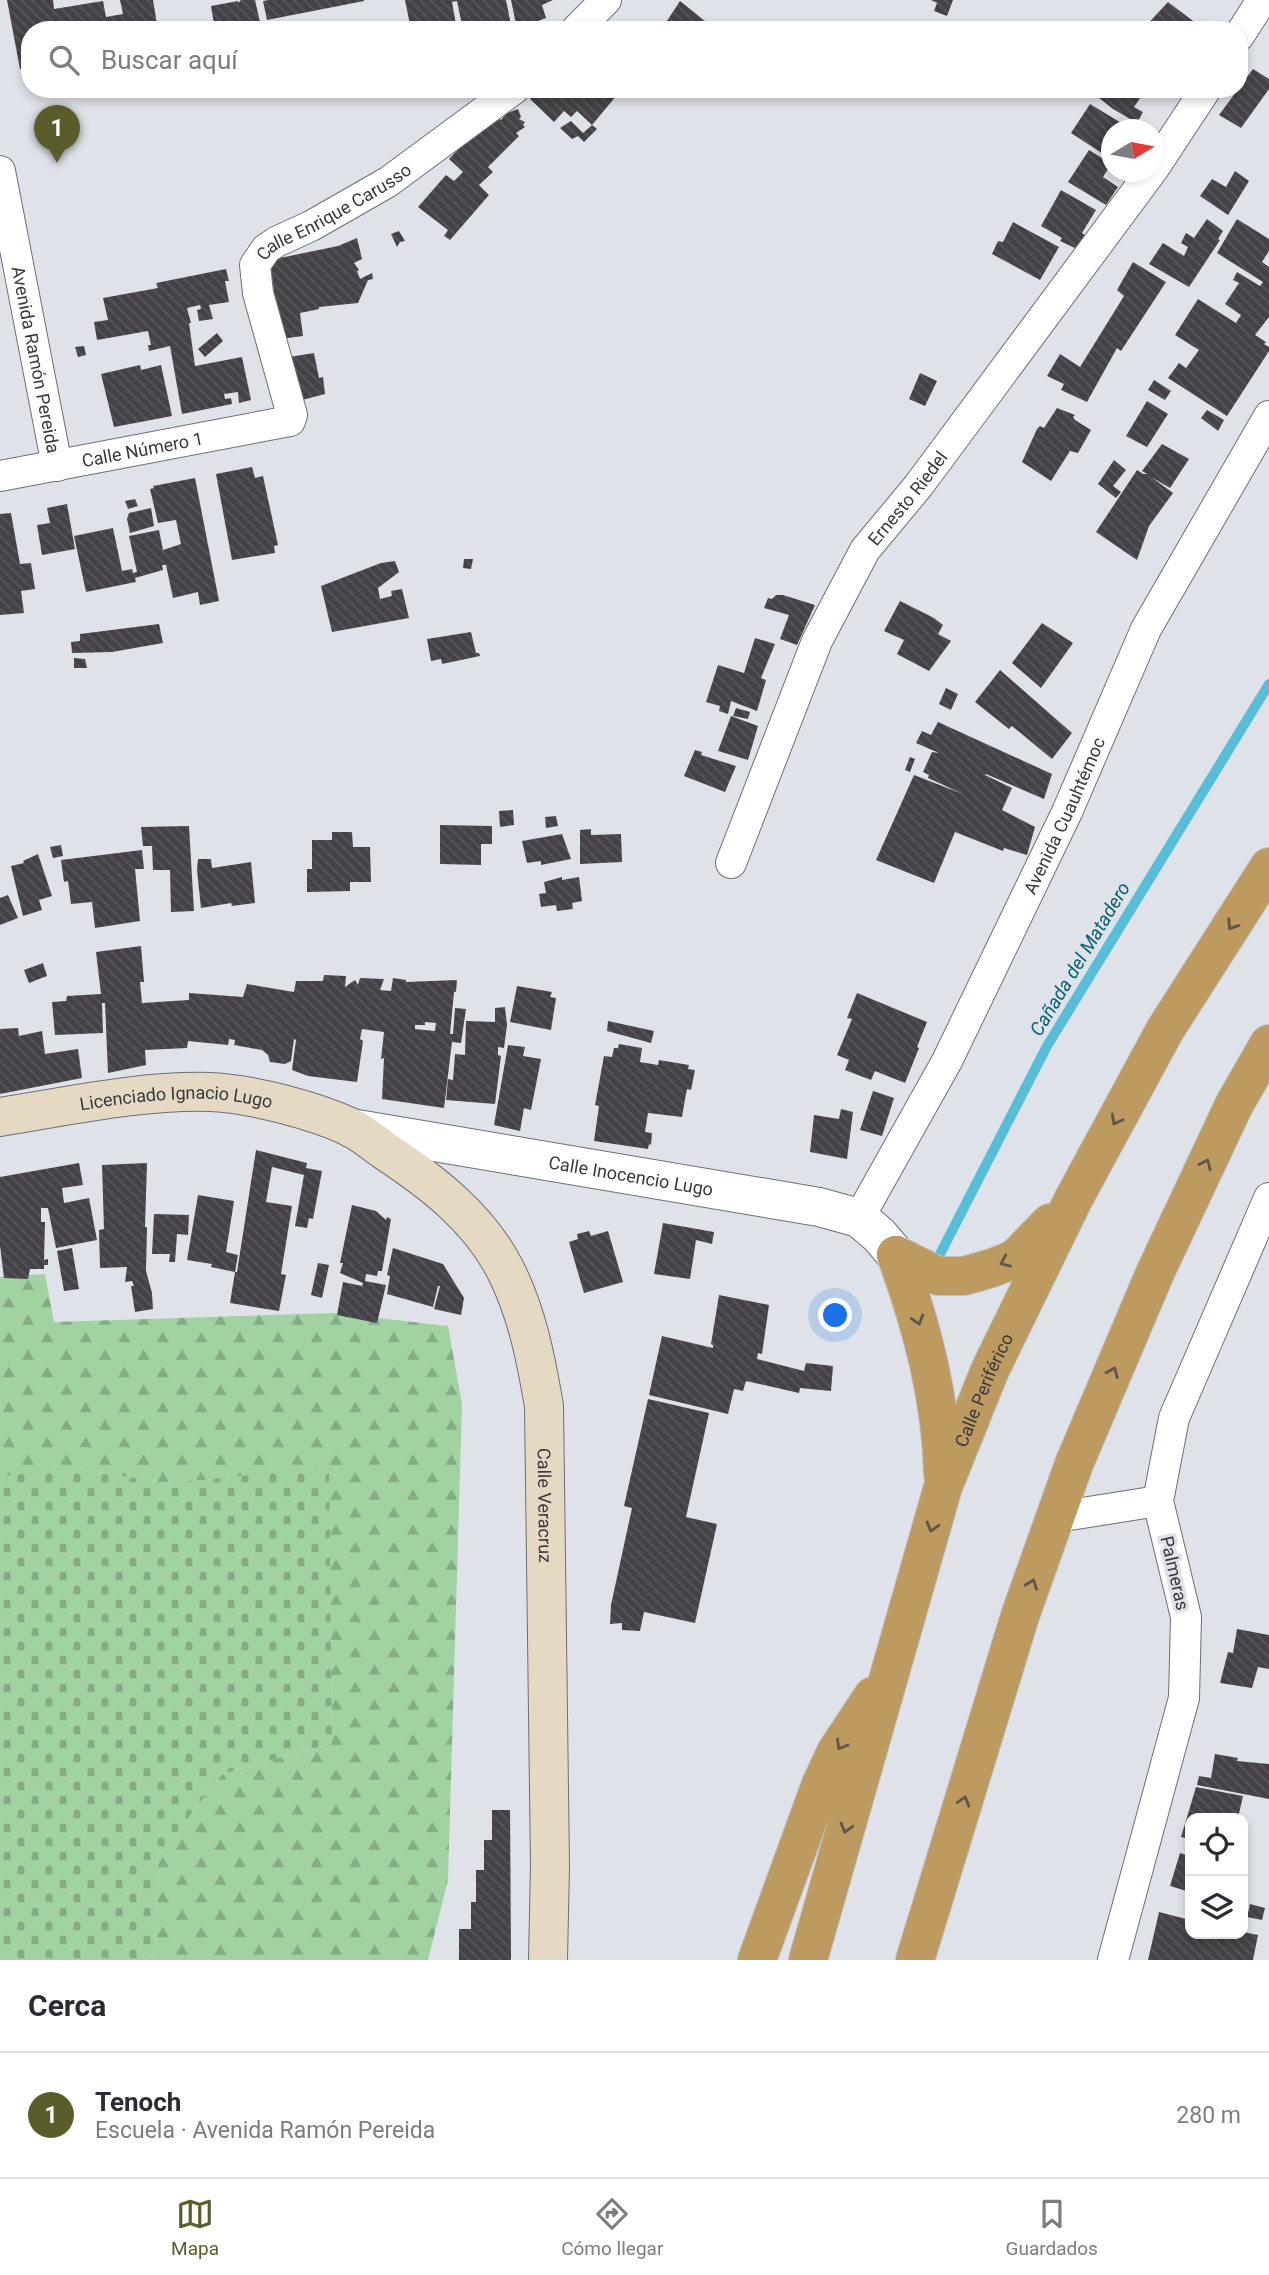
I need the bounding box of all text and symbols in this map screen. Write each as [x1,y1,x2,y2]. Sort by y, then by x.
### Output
search box [21,21,1248,98]
icon: search [45,41,83,79]
text: Buscar aquí [101,45,238,75]
pin: 1 [34,105,80,163]
north arrow [1101,119,1164,182]
street label: Calle Enrique Carusso [251,158,415,264]
street label: Avenida Ramón Pereida [8,264,65,455]
street label: Calle Número 1 [80,427,205,471]
street label: Ernesto Riedel [863,447,951,549]
street label: Avenida Cuauhtémoc [1019,734,1109,897]
water label: Cañada del Matadero [1025,878,1135,1040]
one-way arrow [1228,917,1241,930]
street label: Licenciado Ignacio Lugo [78,1081,275,1114]
one-way arrow [1111,1113,1124,1125]
street label: Calle Inocencio Lugo [547,1151,715,1199]
one-way arrow [1198,1159,1212,1171]
one-way arrow [1000,1254,1012,1268]
your location [818,1298,852,1332]
one-way arrow [909,1313,924,1325]
street label: Calle Periférico [950,1330,1017,1450]
one-way arrow [1105,1366,1119,1379]
street label: Calle Veracruz [534,1448,557,1563]
one-way arrow [925,1521,940,1533]
street label: Palmeras [1156,1534,1194,1612]
one-way arrow [1024,1579,1038,1591]
one-way arrow [836,1737,849,1750]
one-way arrow [956,1796,971,1808]
map controls [1185,1813,1248,1939]
button: locate [1185,1813,1248,1876]
one-way arrow [840,1822,855,1834]
button: layers [1185,1876,1248,1939]
text: Cerca [28,1988,106,2023]
text: Tenoch [95,2087,181,2117]
text: 1 [44,2102,58,2129]
text: 280 m [1176,2102,1241,2129]
text: Escuela · Avenida Ramón Pereida [95,2117,435,2144]
tab: Mapa [171,2195,219,2260]
tab: Cómo llegar [561,2195,663,2260]
tab: Guardados [1006,2195,1098,2260]

